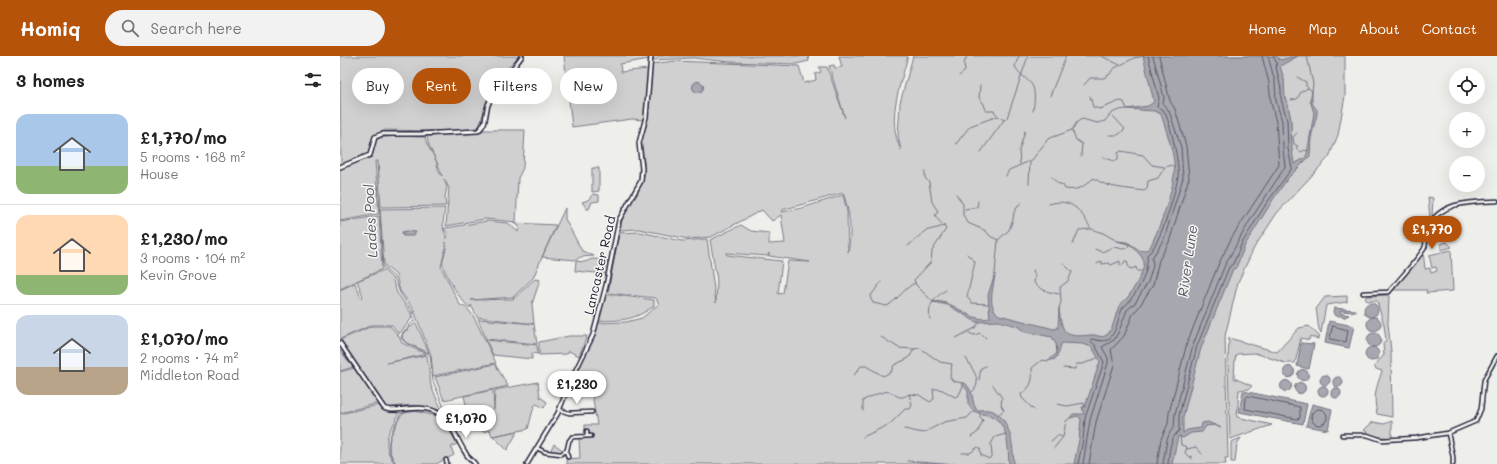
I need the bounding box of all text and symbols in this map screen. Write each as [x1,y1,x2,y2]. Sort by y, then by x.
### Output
search box [105,10,385,46]
text: Homiq [20,16,81,41]
icon: search [119,17,141,39]
text: Search here [151,18,242,38]
text: Home [1248,19,1286,38]
text: Map [1308,19,1337,38]
text: About [1359,19,1400,38]
text: Contact [1422,19,1477,38]
chip: Buy [352,68,404,104]
chip: Rent [412,68,471,104]
chip: Filters [479,68,552,104]
chip: New [560,68,617,104]
map controls [1449,68,1485,192]
button: locate [1449,68,1485,104]
text: 3 homes [16,69,85,91]
icon: filters [302,69,324,91]
button: + [1449,112,1485,148]
text: £1,770/mo [140,126,227,148]
icon: home [48,130,96,178]
text: 5 rooms · 168 m² [140,148,245,165]
button: − [1449,156,1485,192]
text: House [140,165,178,182]
water label: Lades Pool [359,183,381,258]
street label: Lancaster Road [579,214,619,316]
pin: £1,770 [1399,216,1465,250]
text: £1,770 [1412,220,1452,237]
water label: River Lune [1173,224,1201,298]
text: £1,230/mo [140,227,228,249]
icon: home [48,231,96,279]
text: 3 rooms · 104 m² [140,249,245,266]
text: Kevin Grove [140,266,217,283]
text: £1,070/mo [140,327,228,349]
icon: home [48,331,96,379]
text: 2 rooms · 74 m² [140,349,238,366]
text: Middleton Road [140,366,239,383]
pin: £1,230 [544,371,610,405]
text: £1,230 [556,375,598,392]
pin: £1,070 [433,405,499,439]
text: £1,070 [445,409,487,426]

